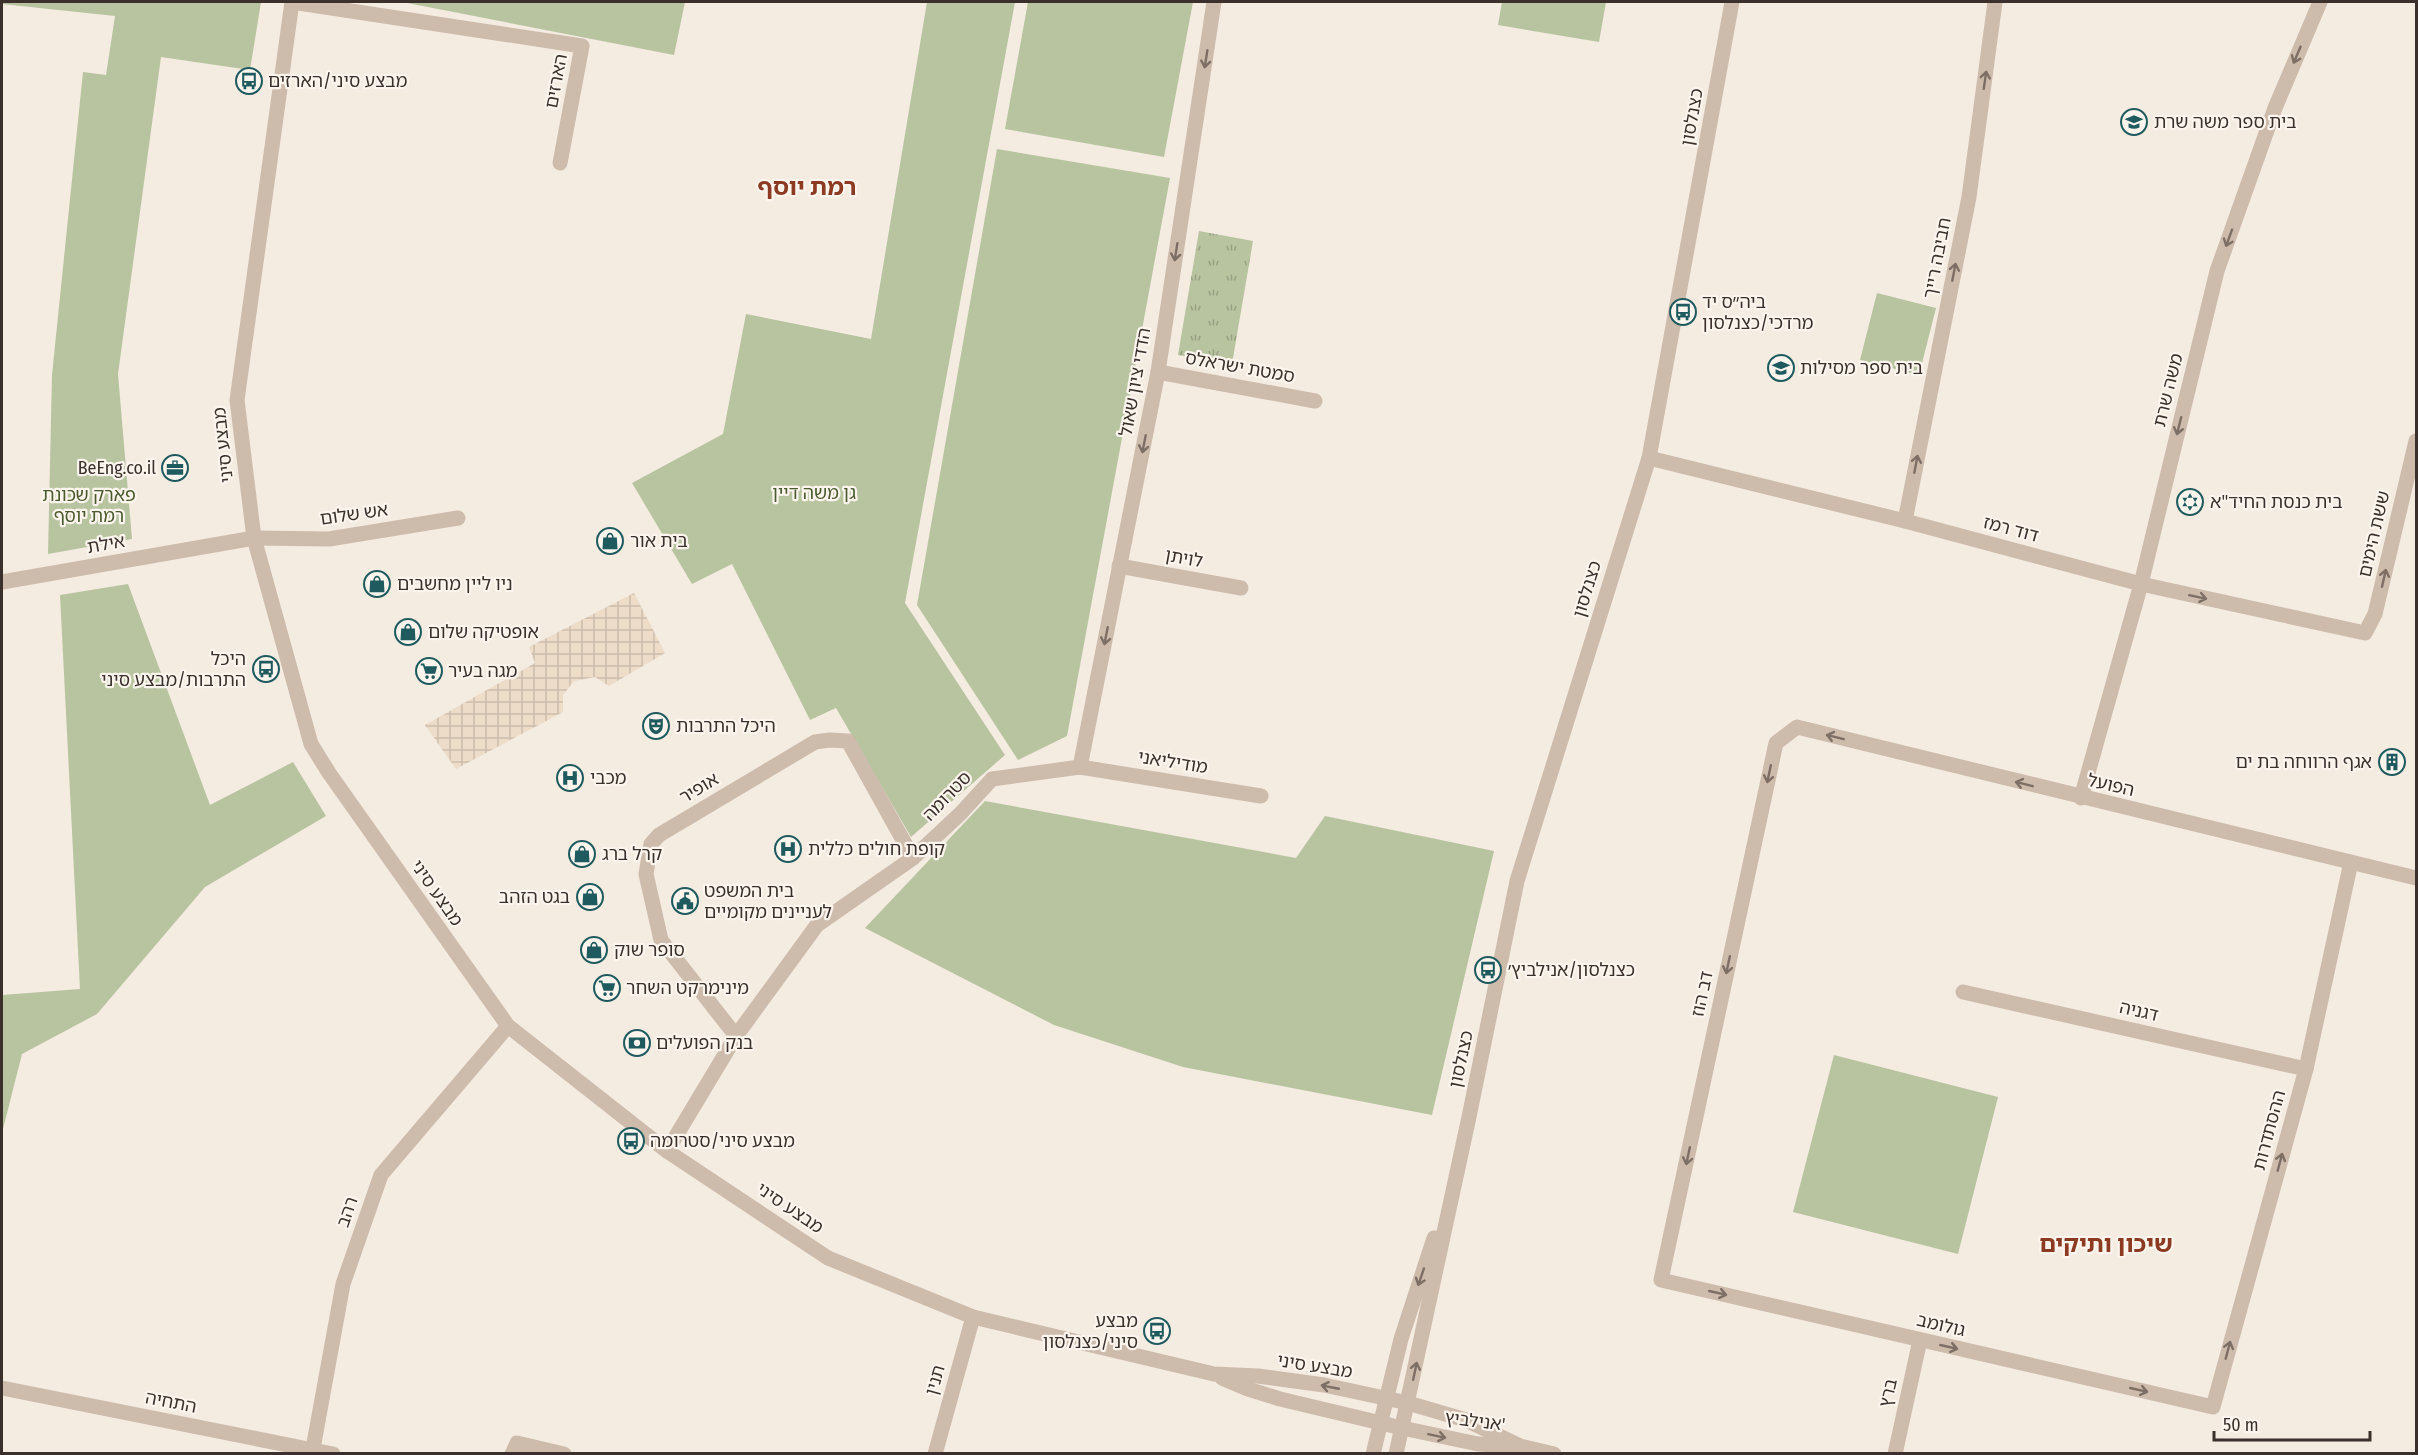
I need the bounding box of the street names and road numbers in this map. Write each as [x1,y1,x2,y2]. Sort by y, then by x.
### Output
street label: הארזים [540,52,572,110]
street label: כצנלסון [1676,86,1708,148]
street label: חביבה רייך [1918,216,1956,300]
street label: הדדי ציון שאול [1115,326,1155,438]
street label: סמטת ישראלס [1183,347,1297,387]
street label: משה שרת [2148,351,2188,429]
street label: מבצע סיני [208,406,238,484]
street label: ששת הימים [2353,489,2395,579]
street label: אש שלום [319,498,389,530]
street label: דוד רמז [1981,511,2041,547]
street label: אילת [85,530,127,558]
street label: לויתן [1163,544,1205,572]
street label: כצנלסון [1568,558,1606,620]
street label: מודיליאני [1137,746,1210,778]
street label: סטרומה [918,767,976,825]
street label: אופיר [675,768,723,808]
street label: הפועל [2085,769,2137,801]
street label: מבצע סיני [406,856,468,930]
street label: דב הוז [1686,969,1718,1019]
street label: דגניה [2117,996,2161,1026]
street label: כצנלסון [1444,1028,1478,1090]
street label: ההסתדרות [2248,1088,2290,1172]
street label: מבצע סיני [752,1178,828,1238]
street label: רהב [332,1194,362,1230]
street label: גולומב [1915,1309,1968,1341]
street label: מבצע סיני [1276,1349,1354,1383]
street label: תנין [920,1362,950,1398]
street label: ברץ [1874,1376,1902,1410]
street label: התחיה [143,1386,199,1418]
street label: אנילביץ' [1444,1406,1506,1436]

